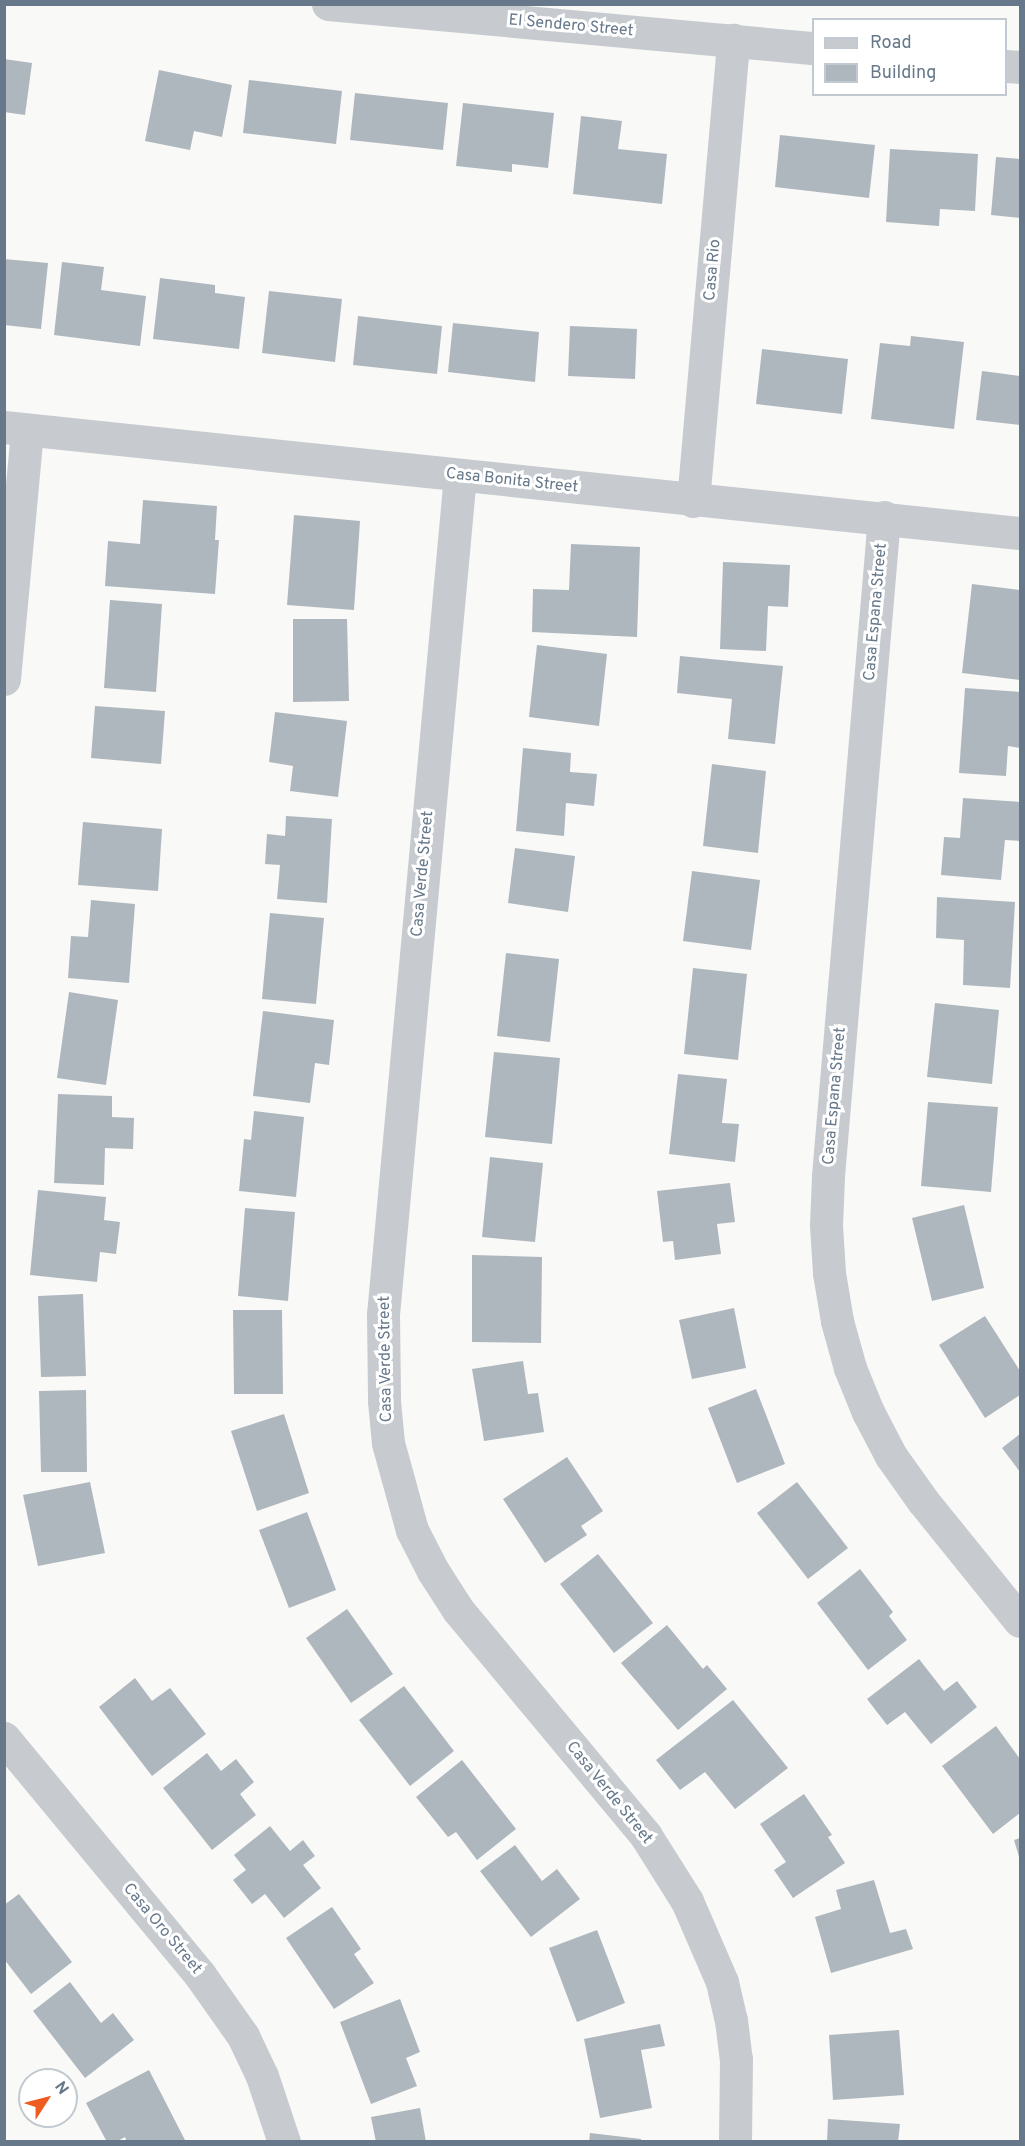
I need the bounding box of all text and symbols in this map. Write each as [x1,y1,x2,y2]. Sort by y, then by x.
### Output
street label: El Sendero Street [508,11,634,41]
legend [812,18,1007,96]
text: Road [870,32,912,55]
text: Building [870,62,936,85]
street label: Casa Rio [701,238,725,302]
street label: Casa Bonita Street [445,465,579,497]
street label: Casa Espana Street [860,542,892,682]
street label: Casa Verde Street [408,810,438,938]
street label: Casa Espana Street [819,1026,851,1166]
street label: Casa Verde Street [375,1295,397,1423]
street label: Casa Verde Street [562,1738,656,1848]
street label: Casa Oro Street [118,1880,206,1978]
north arrow [18,2068,78,2128]
text: N [49,2078,72,2099]

